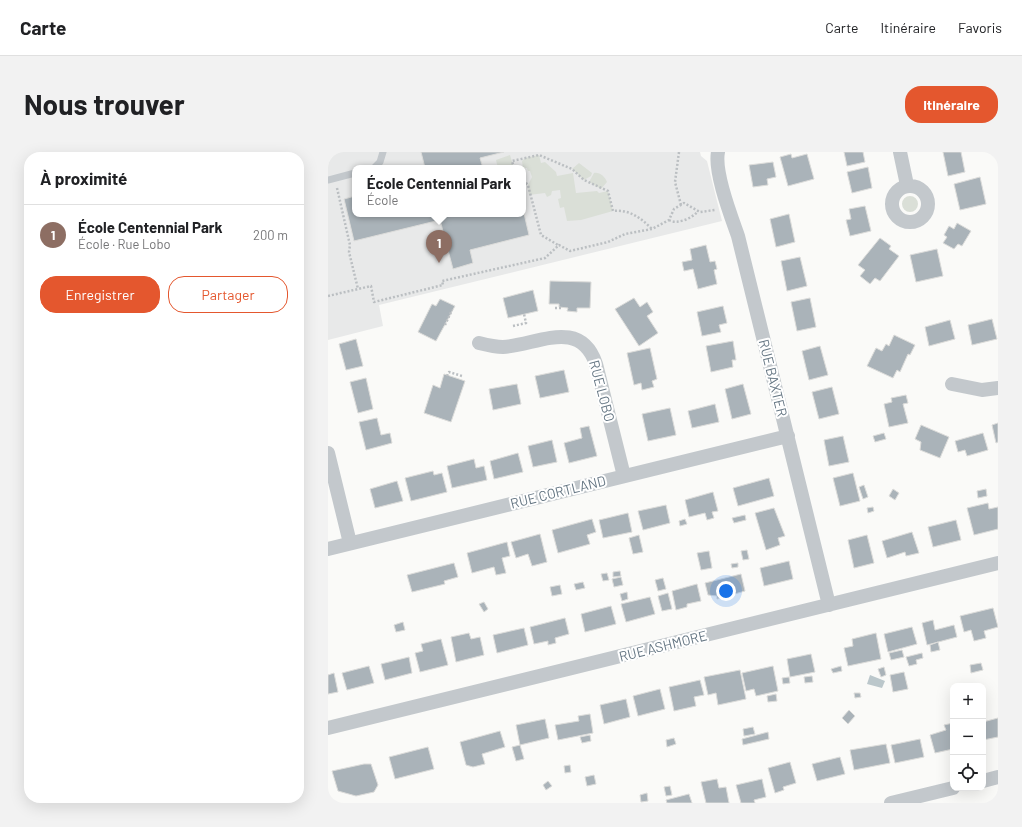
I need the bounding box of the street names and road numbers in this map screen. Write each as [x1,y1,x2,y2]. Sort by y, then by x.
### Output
street label: RUE BAXTER [756,337,791,418]
street label: RUE LOBO [586,358,619,423]
street label: RUE CORTLAND [508,471,607,512]
street label: RUE ASHMORE [617,626,709,665]

